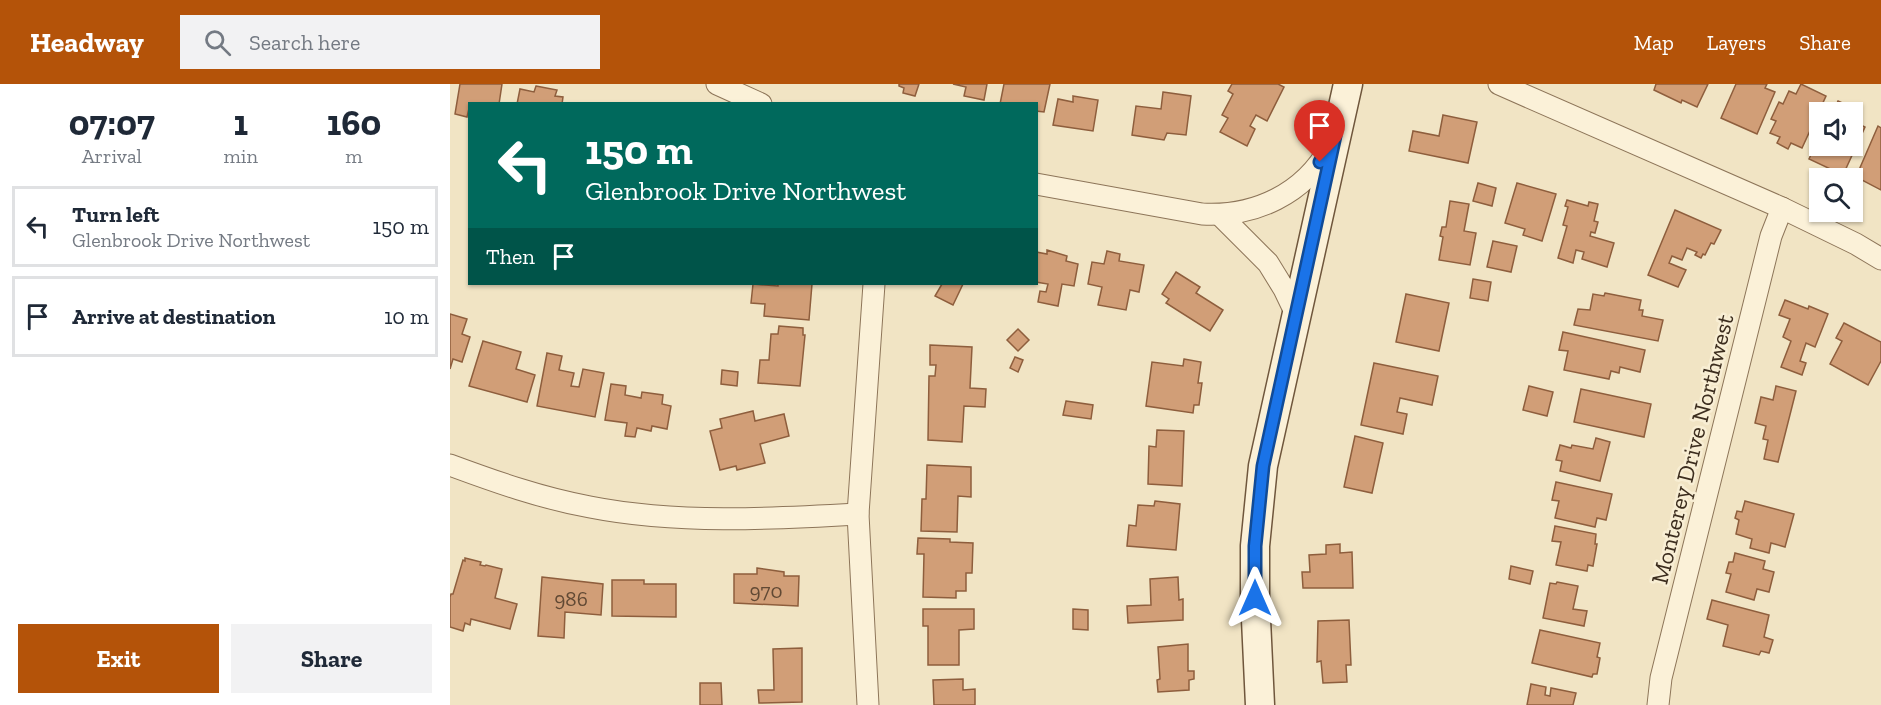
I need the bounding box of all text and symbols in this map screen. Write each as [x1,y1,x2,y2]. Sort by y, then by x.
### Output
search box [180,15,600,69]
text: Headway [30,26,144,59]
icon: search [201,26,234,59]
text: Search here [249,29,360,56]
text: Map [1634,30,1674,55]
text: Layers [1707,30,1766,55]
text: Share [1799,30,1851,55]
pin [1294,100,1345,162]
text: 07:07 [69,101,155,144]
text: 1 [233,101,248,144]
text: 160 [327,101,381,144]
map controls [1809,102,1863,222]
button: sound [1809,102,1863,156]
icon: arrive [1303,109,1336,142]
text: 150 m [585,124,693,175]
icon: left [486,126,564,204]
text: Arrival [82,144,142,168]
text: min [224,144,258,168]
text: m [345,144,363,168]
button: search [1809,168,1863,222]
text: Glenbrook Drive Northwest [585,175,906,207]
text: Turn left [72,201,159,228]
icon: left [21,210,54,243]
text: 150 m [373,213,429,240]
text: Glenbrook Drive Northwest [72,228,310,252]
icon: arrive [547,240,580,273]
text: Then [486,243,535,270]
icon: arrive [21,300,54,333]
text: Arrive at destination [72,303,275,330]
text: 10 m [384,303,429,330]
street label: Monterey Drive Northwest [1644,311,1740,587]
position arrow [1223,566,1287,630]
house number: 970 [749,578,783,603]
house number: 986 [554,586,588,611]
button: Exit [18,624,219,693]
button: Share [231,624,432,693]

